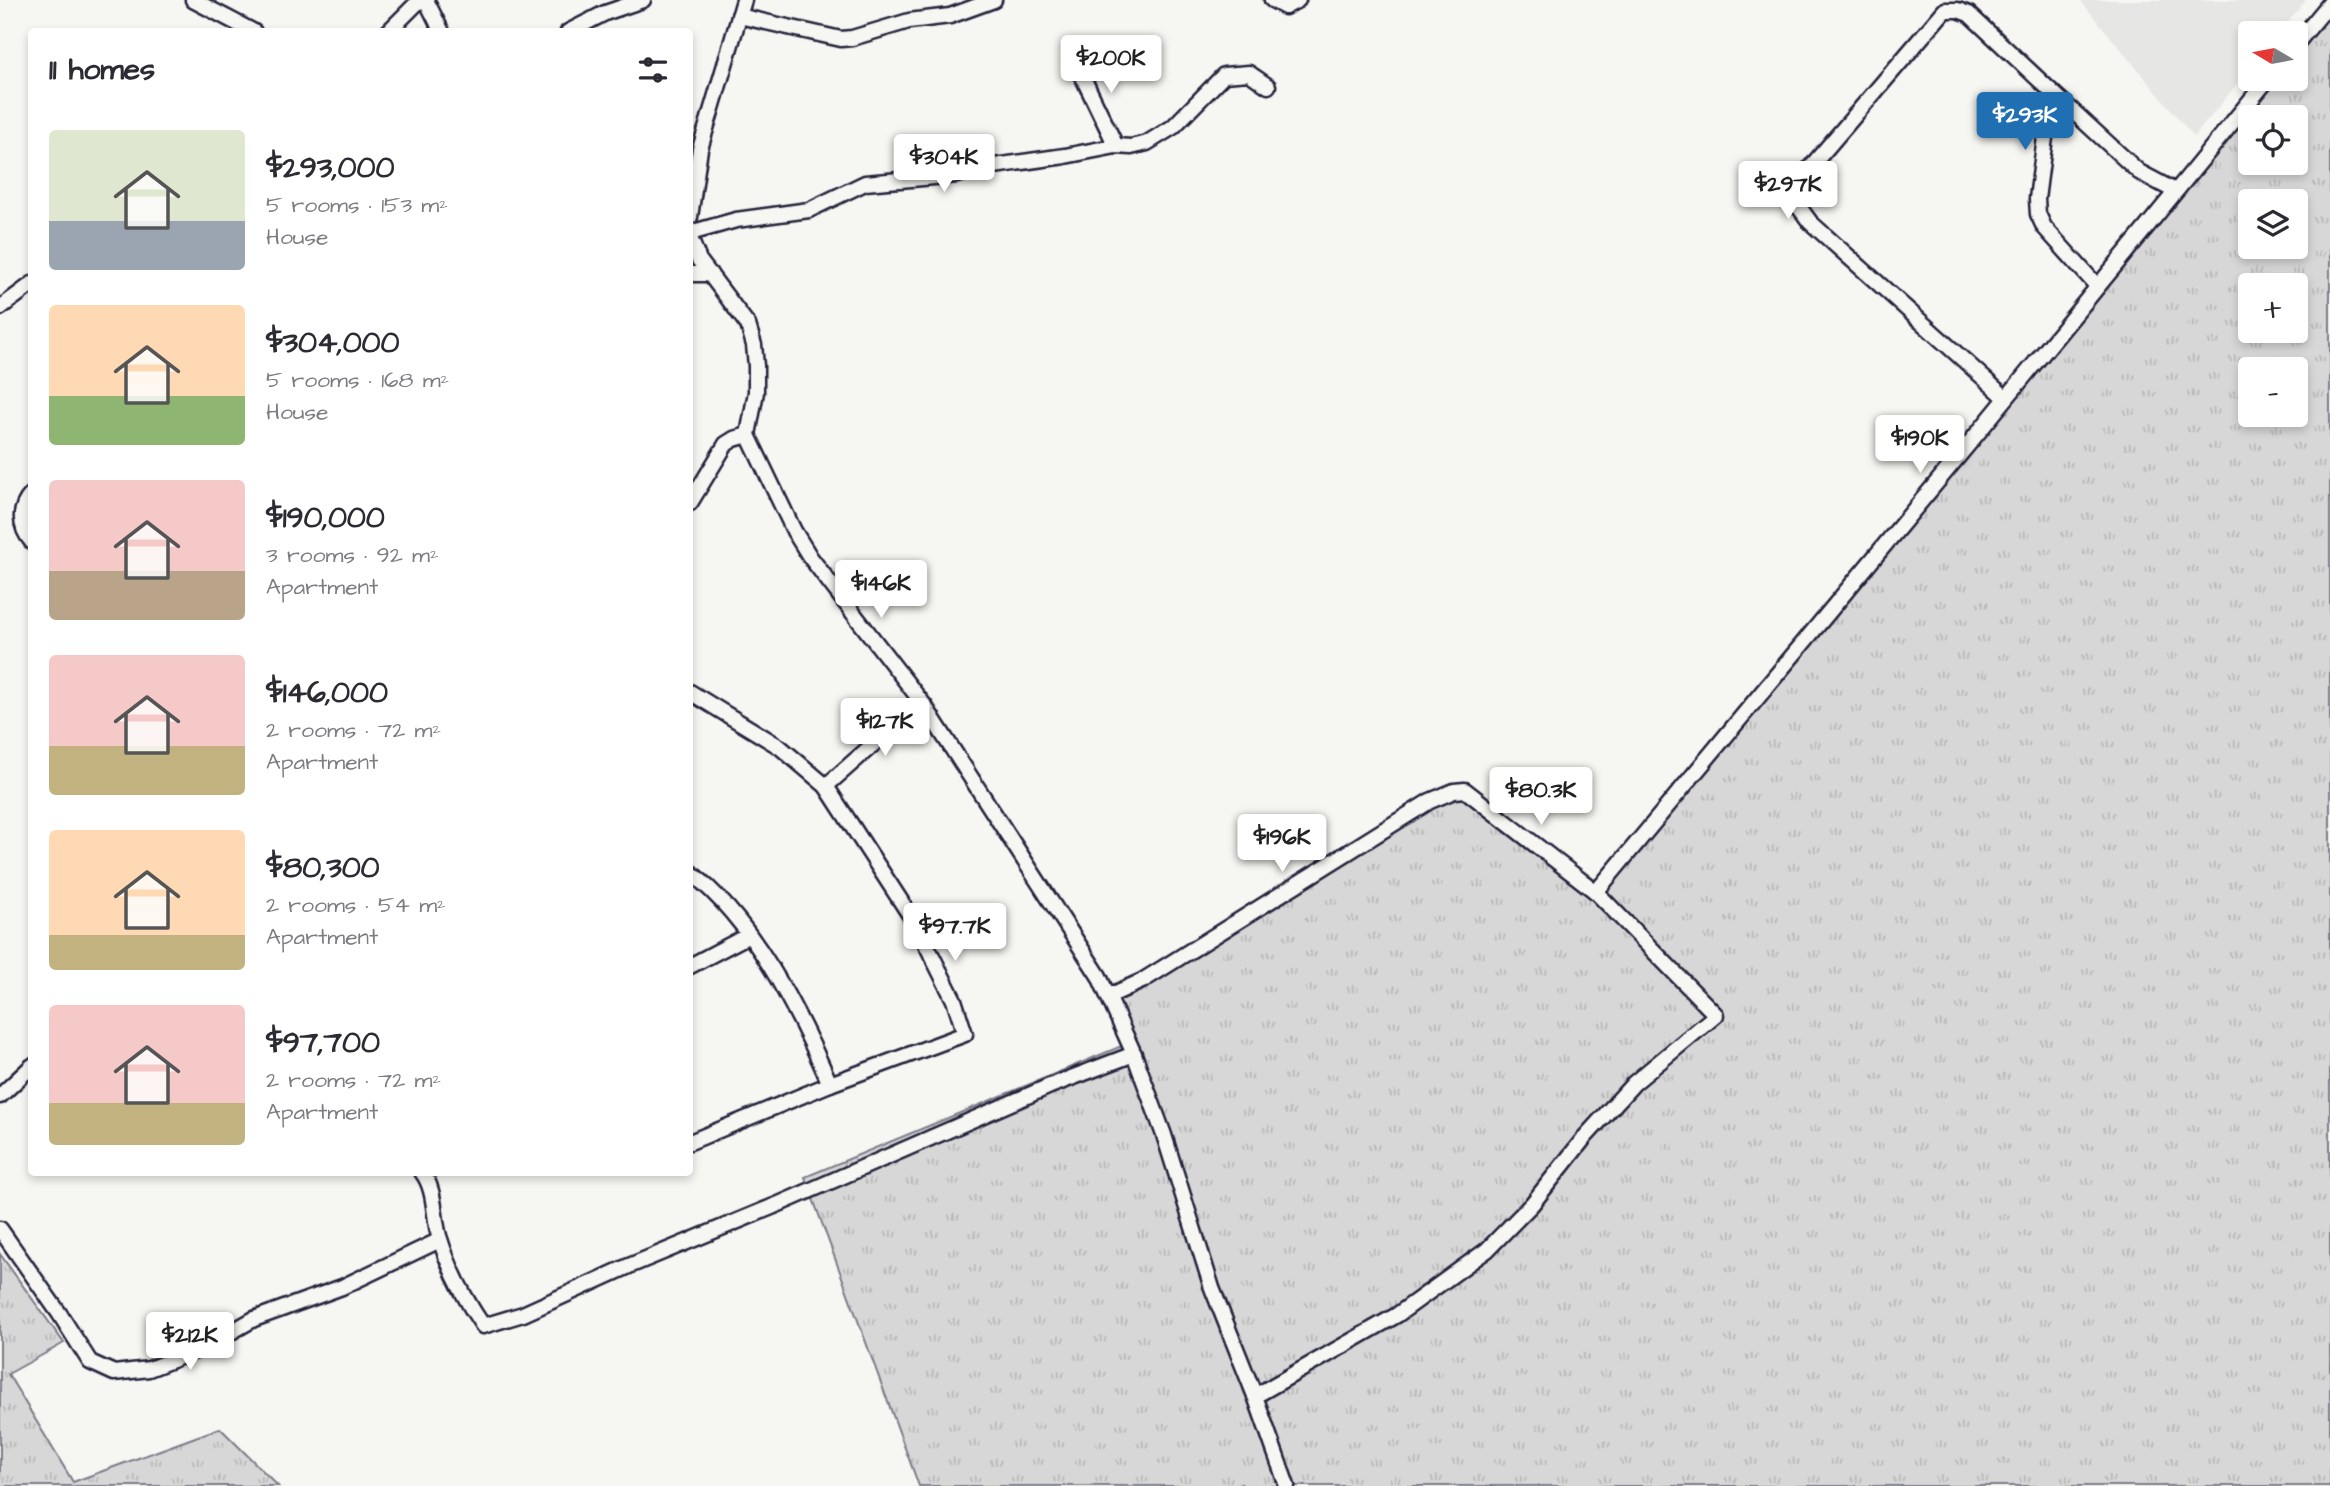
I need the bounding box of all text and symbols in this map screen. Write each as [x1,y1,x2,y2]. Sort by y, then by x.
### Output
north arrow [2238,21,2308,91]
map controls [2238,21,2308,427]
pin: $200K [1062,36,1160,95]
text: $200K [1077,42,1145,74]
text: 11 homes [49,49,155,91]
icon: filters [634,51,672,89]
pin: $293K [1976,92,2074,152]
text: $293K [1993,99,2057,131]
button: locate [2238,105,2308,175]
pin: $304K [895,134,993,194]
text: $304K [910,141,978,173]
text: $293,000 [266,147,394,189]
icon: home [105,158,189,242]
pin: $297K [1739,162,1837,221]
text: $297K [1754,168,1822,200]
text: 5 rooms · 153 m² [266,189,448,221]
button: layers [2238,189,2308,259]
text: House [266,221,329,253]
button: + [2238,273,2308,343]
text: $304,000 [266,322,399,364]
icon: home [105,333,189,417]
button: − [2238,357,2308,427]
text: 5 rooms · 168 m² [266,364,449,396]
text: House [266,396,329,428]
pin: $190K [1871,416,1969,475]
text: $190K [1891,422,1949,454]
text: $190,000 [266,497,385,539]
icon: home [105,508,189,592]
text: 3 rooms · 92 m² [266,539,439,571]
pin: $146K [832,560,930,620]
text: $146K [851,567,911,599]
text: Apartment [266,571,378,603]
text: $146,000 [266,672,388,714]
icon: home [105,683,189,767]
pin: $127K [836,698,934,758]
text: $127K [857,705,913,737]
text: 2 rooms · 72 m² [266,714,441,746]
text: Apartment [266,746,378,778]
pin: $80.3K [1484,768,1598,827]
text: $80.3K [1505,774,1577,806]
pin: $196K [1233,814,1331,874]
text: $196K [1253,821,1311,853]
text: $80,300 [266,847,380,889]
icon: home [105,858,189,942]
text: 2 rooms · 54 m² [266,889,446,921]
pin: $97.7K [898,904,1012,963]
text: $97.7K [919,910,991,942]
text: Apartment [266,921,378,953]
text: $97,700 [266,1022,380,1064]
icon: home [105,1033,189,1117]
text: 2 rooms · 72 m² [266,1064,441,1096]
text: Apartment [266,1096,378,1128]
pin: $212K [141,1312,239,1372]
text: $212K [162,1319,218,1351]

